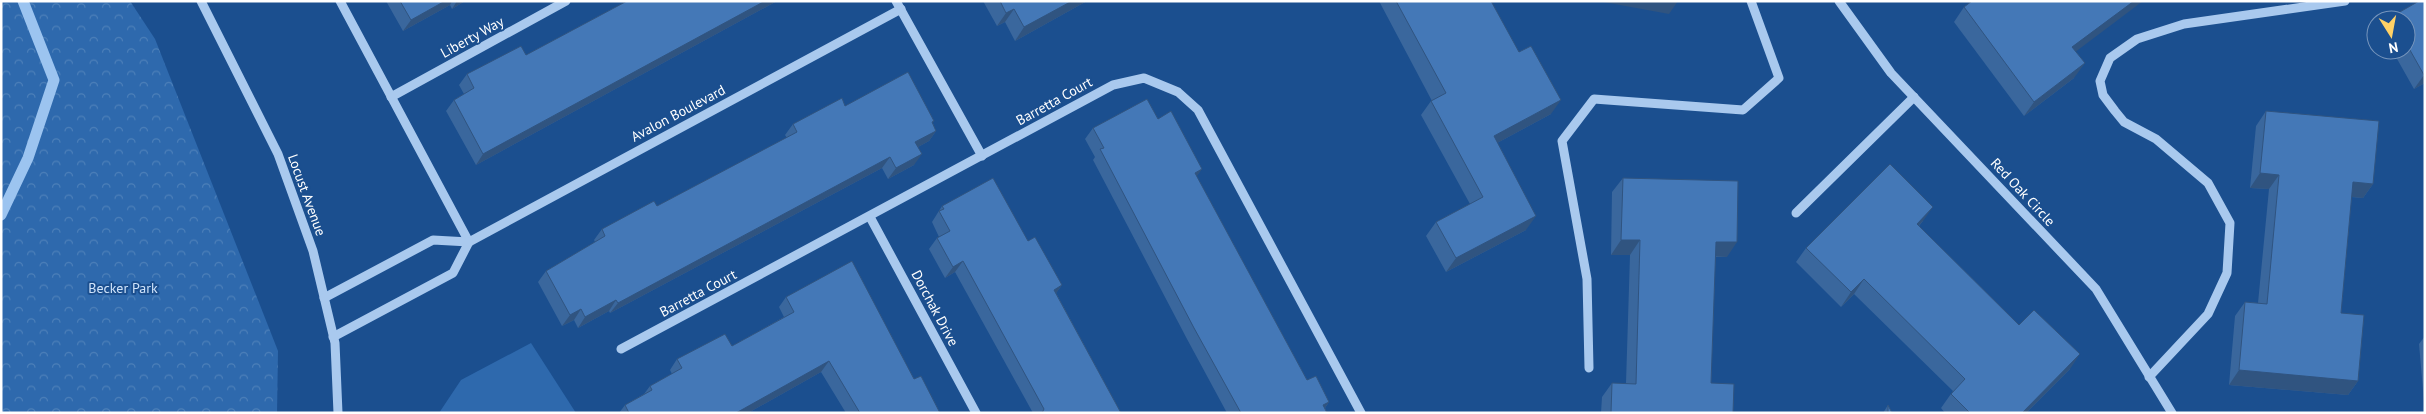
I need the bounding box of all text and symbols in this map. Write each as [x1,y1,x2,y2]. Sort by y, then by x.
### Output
north arrow [2366,10,2416,60]
street label: Liberty Way [437,12,507,62]
text: N [2387,38,2400,57]
street label: Barretta Court [1013,73,1095,129]
street label: Avalon Boulevard [628,81,728,145]
street label: Locust Avenue [284,152,330,238]
street label: Red Oak Circle [1987,154,2059,230]
street label: Barretta Court [657,265,740,321]
street label: Dorchak Drive [907,267,963,349]
park label: Becker Park [88,279,158,297]

